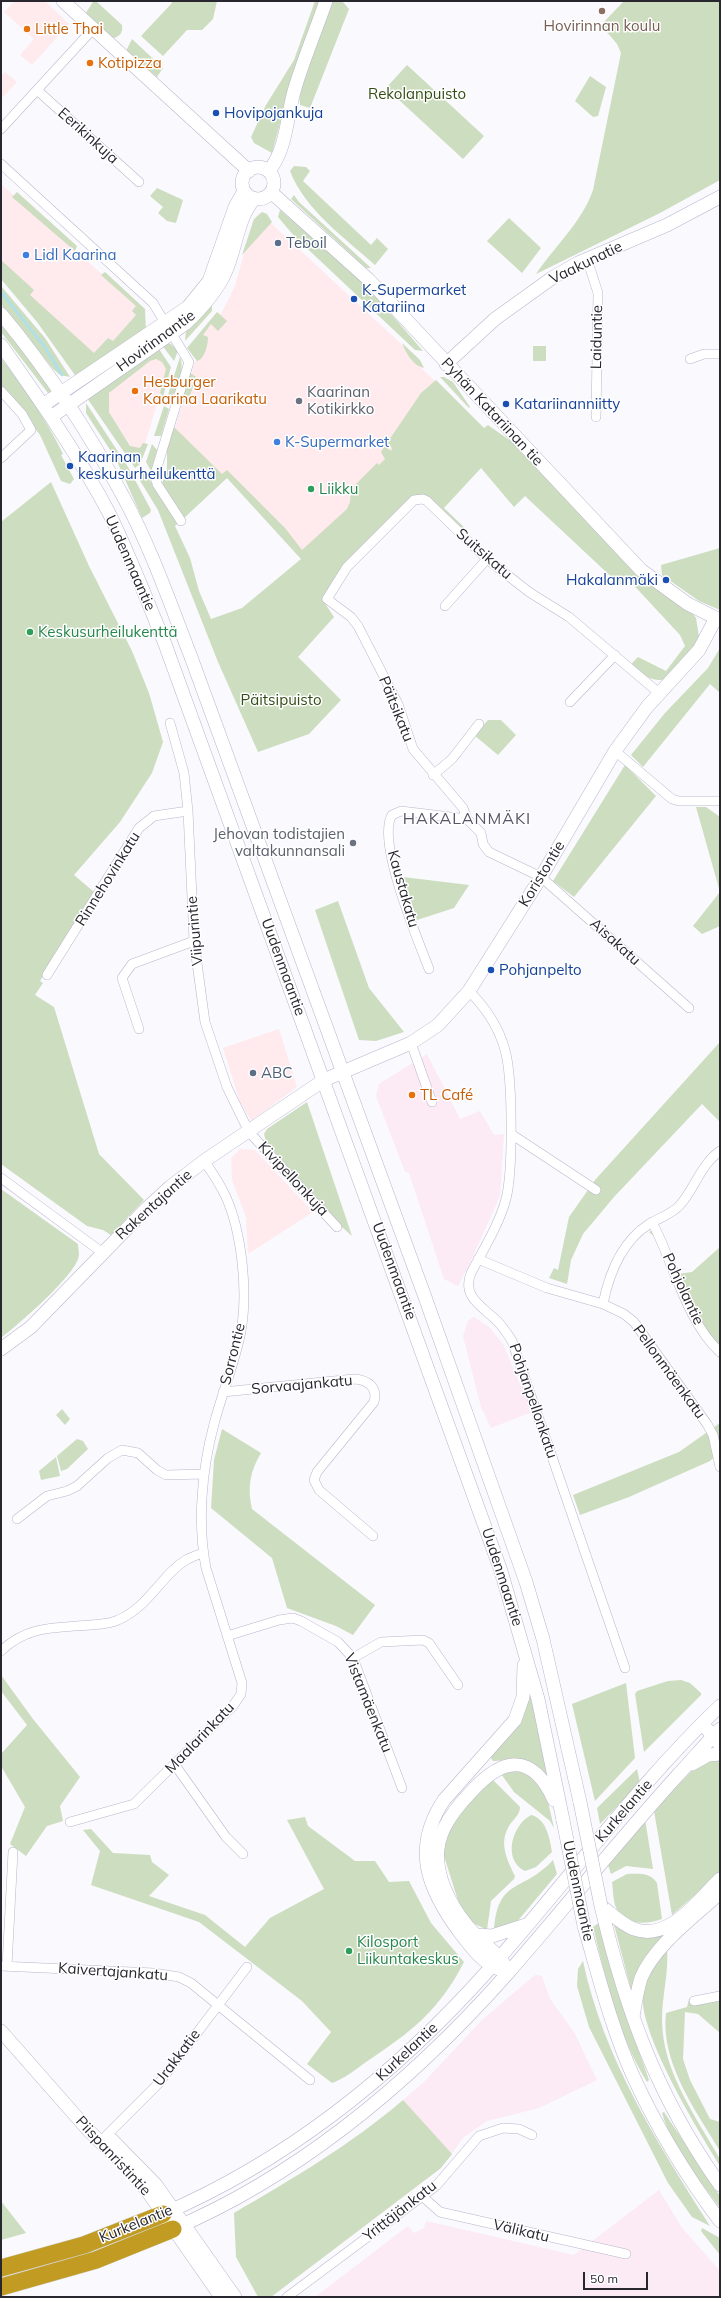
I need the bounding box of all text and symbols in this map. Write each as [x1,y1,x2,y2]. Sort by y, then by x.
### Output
marker: Hovirinnan koulu [597,6,607,16]
place label: Hovirinnan koulu [544,17,660,35]
place label: Little Thai [35,20,103,38]
marker: Little Thai [22,24,32,34]
place label: Kotipizza [98,54,162,72]
marker: Kotipizza [85,58,95,68]
park label: Rekolanpuisto [368,85,466,103]
street label: Eerikinkuja [54,104,122,168]
place label: Hovipojankuja [224,104,323,122]
marker: Hovipojankuja [211,108,221,118]
place label: Teboil [286,234,327,252]
marker: Teboil [273,238,283,248]
street label: Vaakunatie [547,238,625,288]
place label: Lidl Kaarina [34,246,117,264]
marker: Lidl Kaarina [21,250,31,260]
place label: K-Supermarket Katariina [362,281,466,316]
marker: K-Supermarket Katariina [349,294,359,304]
street label: Laiduntie [587,305,607,369]
street label: Hovirinnantie [113,306,199,376]
street label: Pyhän Katariinan tie [437,354,547,470]
place label: Hesburger Kaarina Laarikatu [143,373,267,408]
place label: Kaarinan Kotikirkko [307,383,374,418]
marker: Hesburger Kaarina Laarikatu [130,386,140,396]
place label: Katariinanniitty [514,395,620,413]
marker: Kaarinan Kotikirkko [294,396,304,406]
marker: Katariinanniitty [501,399,511,409]
place label: K-Supermarket [285,433,389,451]
marker: K-Supermarket [272,437,282,447]
place label: Kaarinan keskusurheilukenttä [78,448,216,483]
marker: Kaarinan keskusurheilukenttä [65,461,75,471]
place label: Liikku [319,480,358,498]
marker: Liikku [306,484,316,494]
street label: Uudenmaantie [101,513,159,613]
street label: Suitsikatu [452,525,516,583]
place label: Hakalanmäki [566,571,658,589]
marker: Hakalanmäki [661,575,671,585]
place label: Keskusurheilukenttä [38,623,177,641]
marker: Keskusurheilukenttä [25,627,35,637]
street label: Päitsikatu [375,674,417,744]
park label: Päitsipuisto [241,691,321,709]
district label: HAKALANMÄKI [403,809,531,829]
place label: Jehovan todistajien valtakunnansali [213,825,345,860]
street label: Rinnehovinkatu [72,829,144,929]
marker: Jehovan todistajien valtakunnansali [348,838,358,848]
street label: Koristontie [515,838,569,910]
street label: Kaustakatu [383,848,423,930]
street label: Viipurintie [183,895,207,967]
street label: Aisakatu [586,915,644,969]
street label: Uudenmaantie [257,916,309,1018]
place label: Pohjanpelto [499,961,582,979]
marker: Pohjanpelto [486,965,496,975]
place label: ABC [261,1064,292,1082]
marker: ABC [248,1068,258,1078]
place label: TL Café [420,1086,473,1104]
marker: TL Café [407,1090,417,1100]
street label: Kivipellonkuja [254,1138,332,1220]
street label: Rakentajantie [112,1166,196,1244]
street label: Uudenmaantie [368,1220,420,1322]
street label: Pohjolantie [659,1250,707,1328]
street label: Sorrontie [217,1321,249,1387]
street label: Pellonmäenkatu [629,1322,709,1422]
street label: Pohjanpellonkatu [505,1341,561,1461]
street label: Sorvaajankatu [251,1372,353,1398]
street label: Uudenmaantie [478,1525,526,1629]
street label: Vistamäenkatu [340,1651,396,1755]
street label: Maalarinkatu [162,1699,238,1777]
street label: Kurkelantie [592,1776,656,1846]
street label: Uudenmaantie [559,1839,597,1943]
place label: Kilosport Liikuntakeskus [357,1933,459,1968]
marker: Kilosport Liikuntakeskus [344,1946,354,1956]
street label: Kaivertajankatu [57,1959,169,1985]
street label: Kurkelantie [373,2019,441,2085]
street label: Urakkatie [150,2026,204,2090]
street label: Piispanristintie [72,2113,154,2199]
street label: Yrittäjänkatu [360,2177,440,2245]
street label: Kurkelantie [97,2201,175,2247]
street label: Välikatu [491,2216,551,2246]
scale bar [585,2264,650,2290]
text: 50 m [590,2271,618,2286]

